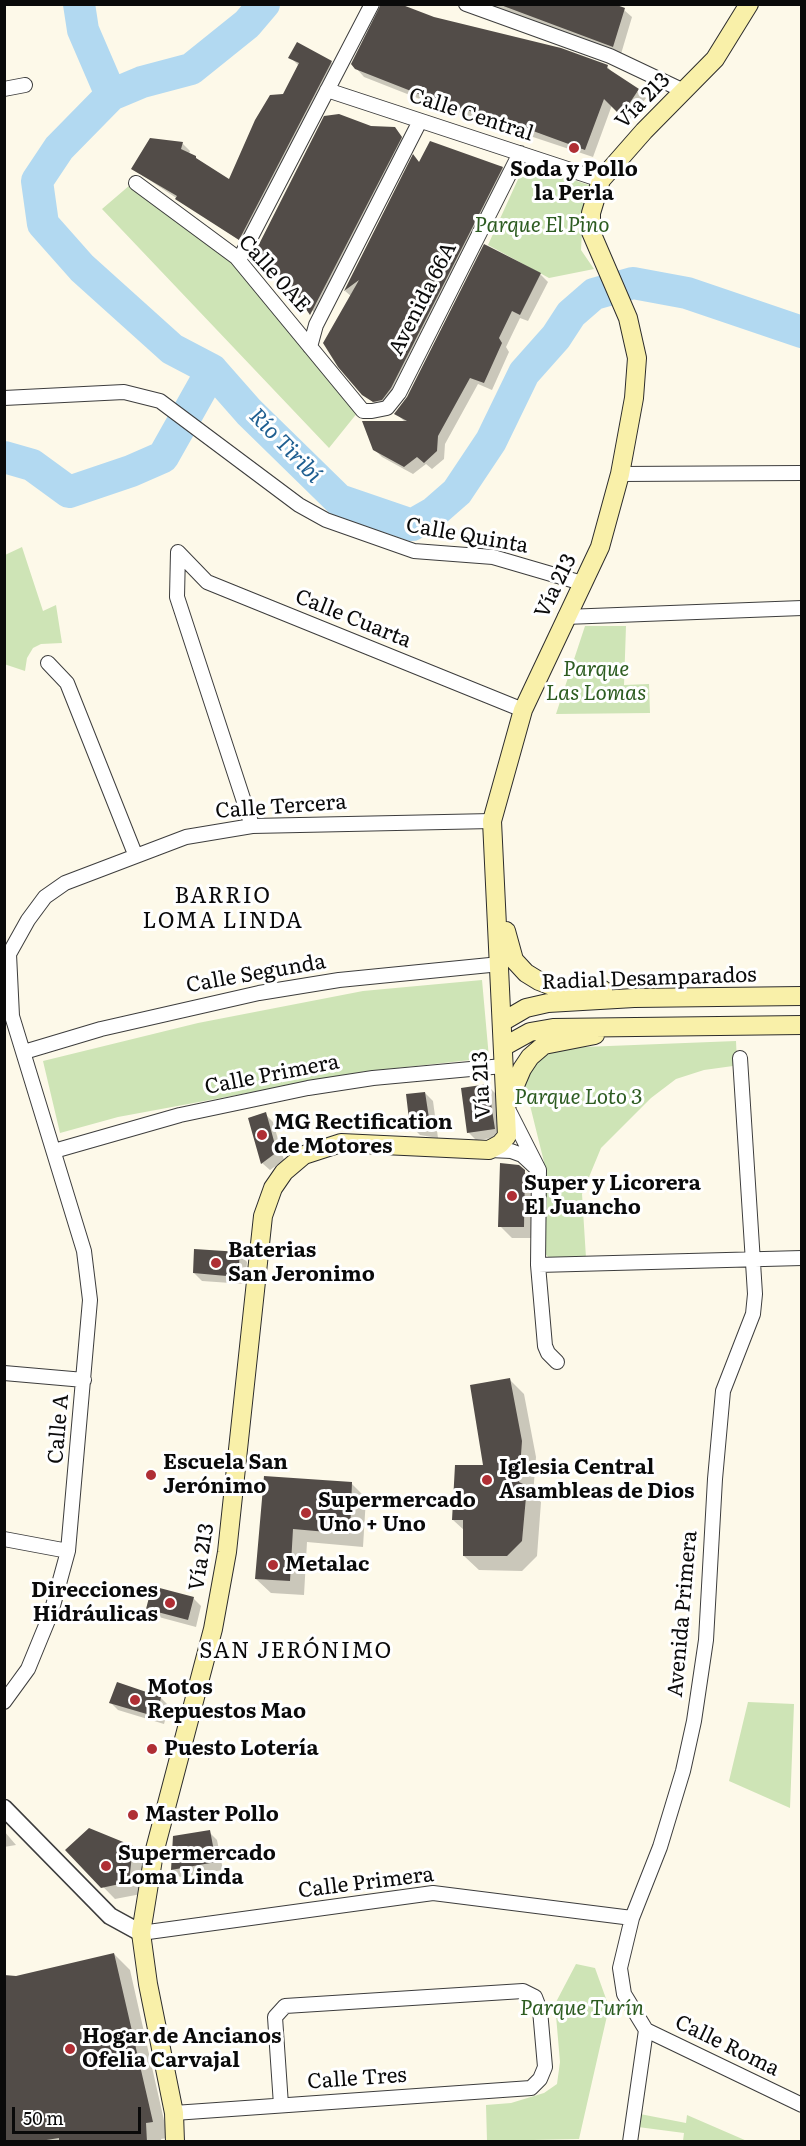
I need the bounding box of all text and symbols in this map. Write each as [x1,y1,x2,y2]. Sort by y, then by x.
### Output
street label: Vía 213 [610,68,676,134]
street label: Calle Central [405,83,537,147]
marker: Soda y Pollo la Perla [567,141,581,155]
place label: Soda y Pollo la Perla [510,157,638,207]
park label: Parque El Pino [474,213,610,239]
street label: Calle 0AE [233,230,315,318]
street label: Avenida 66A [384,238,462,360]
water label: Río Tiribí [243,403,327,489]
street label: Calle Quinta [404,513,530,559]
street label: Vía 213 [530,550,582,622]
street label: Calle Cuarta [291,584,415,654]
park label: Parque Las Lomas [546,657,646,707]
street label: Calle Tercera [215,790,347,824]
district label: BARRIO LOMA LINDA [143,884,303,936]
street label: Calle Segunda [184,949,328,999]
street label: Radial Desamparados [541,963,757,995]
street label: Calle Primera [203,1050,341,1100]
street label: Vía 213 [468,1050,496,1120]
park label: Parque Loto 3 [514,1085,642,1111]
place label: MG Rectification de Motores [274,1110,453,1160]
marker: MG Rectification de Motores [255,1128,269,1142]
place label: Super y Licorera El Juancho [524,1171,701,1221]
marker: Super y Licorera El Juancho [505,1189,519,1203]
place label: Baterias San Jeronimo [228,1238,375,1288]
marker: Baterias San Jeronimo [209,1256,223,1270]
street label: Calle A [43,1393,75,1465]
place label: Escuela San Jerónimo [163,1450,288,1500]
place label: Iglesia Central Asambleas de Dios [499,1455,694,1505]
marker: Escuela San Jerónimo [144,1468,158,1482]
marker: Iglesia Central Asambleas de Dios [480,1473,494,1487]
place label: Supermercado Uno + Uno [318,1488,476,1538]
marker: Supermercado Uno + Uno [299,1506,313,1520]
street label: Vía 213 [184,1521,220,1593]
street label: Avenida Primera [663,1530,703,1698]
place label: Metalac [285,1552,369,1578]
marker: Metalac [266,1558,280,1572]
place label: Direcciones Hidráulicas [31,1578,158,1628]
marker: Direcciones Hidráulicas [163,1596,177,1610]
district label: SAN JERÓNIMO [199,1639,393,1665]
place label: Motos Repuestos Mao [147,1675,306,1725]
marker: Motos Repuestos Mao [128,1693,142,1707]
place label: Puesto Lotería [164,1736,319,1762]
marker: Puesto Lotería [145,1742,159,1756]
place label: Master Pollo [145,1802,279,1828]
marker: Master Pollo [126,1808,140,1822]
place label: Supermercado Loma Linda [118,1841,276,1891]
marker: Supermercado Loma Linda [99,1859,113,1873]
street label: Calle Primera [297,1862,435,1904]
park label: Parque Turín [520,1996,644,2022]
street label: Calle Roma [671,2010,783,2082]
place label: Hogar de Ancianos Ofelia Carvajal [82,2024,281,2074]
marker: Hogar de Ancianos Ofelia Carvajal [63,2042,77,2056]
street label: Calle Tres [306,2063,408,2095]
scale bar [15,2095,144,2133]
text: 50 m [23,2104,64,2131]

